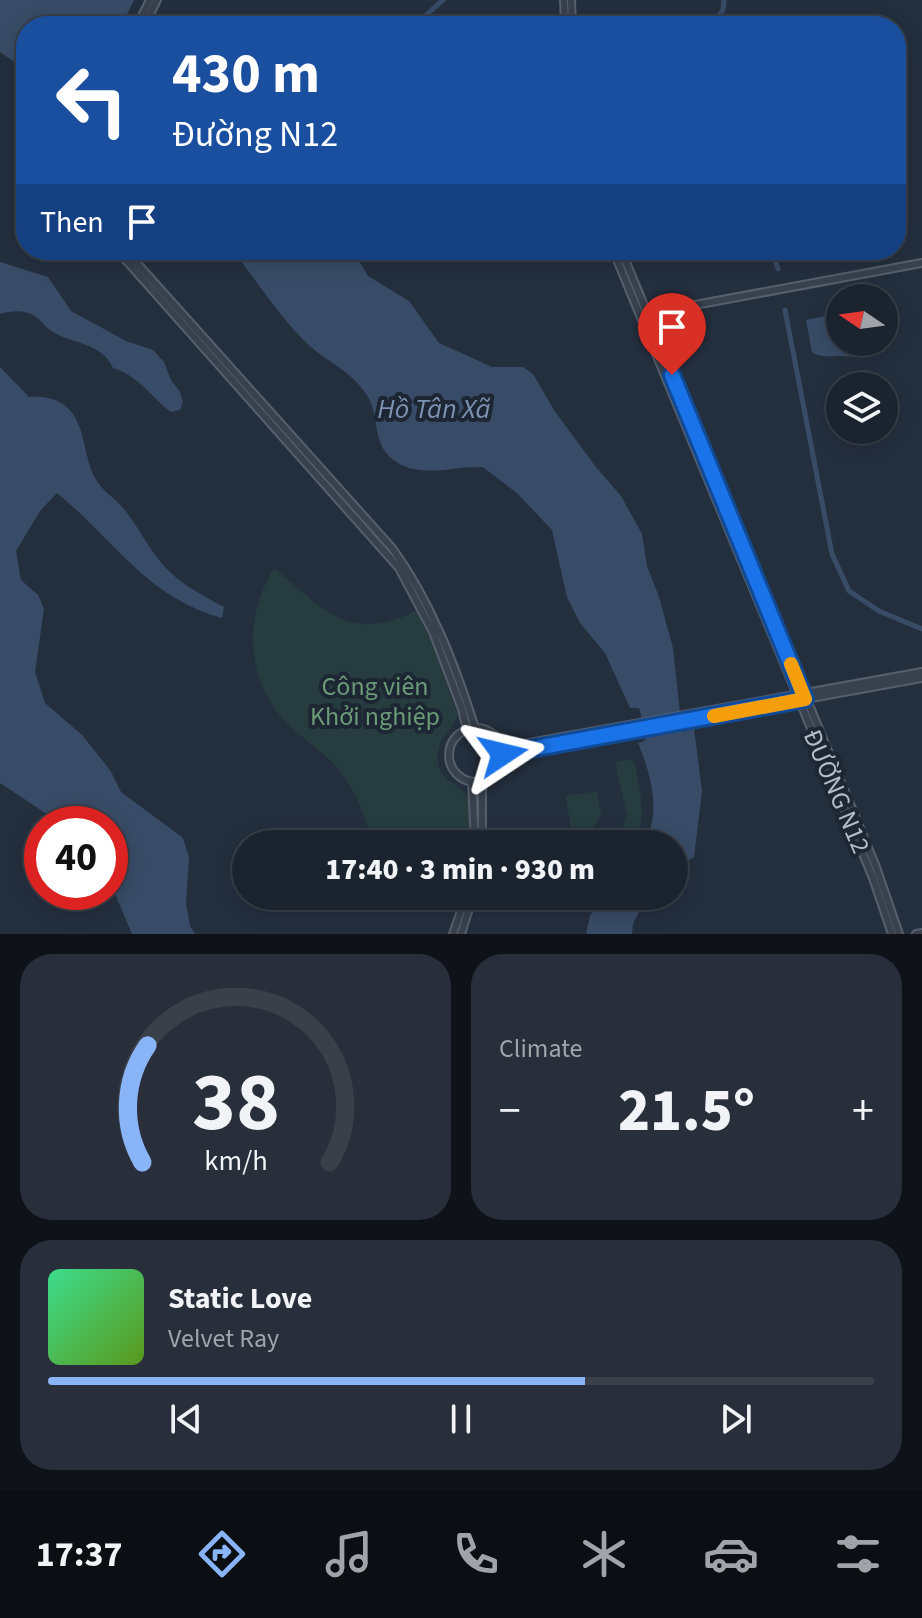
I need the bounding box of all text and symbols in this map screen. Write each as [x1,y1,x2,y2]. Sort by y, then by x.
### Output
text: 430 m [172,35,320,114]
icon: left [40,48,144,152]
text: Đường N12 [172,109,338,160]
icon: arrive [120,200,164,244]
text: Then [40,201,104,244]
north arrow [826,284,898,356]
map controls [826,284,898,444]
pin [638,293,706,375]
icon: arrive [650,305,694,349]
button: layers [826,372,898,444]
water label: Hồ Tân Xã [377,389,491,429]
park label: Công viên Khởi nghiệp [310,668,440,735]
position arrow [461,712,545,796]
street label: ĐƯỜNG N12 [794,723,879,859]
speed limit sign: 40 [24,806,128,910]
text: 17:40 · 3 min · 930 m [325,848,595,891]
text: Climate [499,1030,583,1067]
text: 38 [192,1044,279,1162]
text: 21.5° [618,1069,755,1154]
text: − [499,1080,521,1143]
text: + [852,1080,874,1143]
text: km/h [204,1141,267,1181]
text: Static Love [168,1277,312,1320]
text: Velvet Ray [168,1320,279,1357]
icon: previous [164,1397,208,1441]
icon: pause [439,1397,483,1441]
icon: next [714,1397,758,1441]
icon: directions [194,1526,250,1582]
icon: music [321,1526,377,1582]
icon: phone [448,1526,504,1582]
icon: climate [576,1526,632,1582]
icon: car [703,1526,759,1582]
icon: filters [830,1526,886,1582]
text: 17:37 [36,1529,122,1580]

